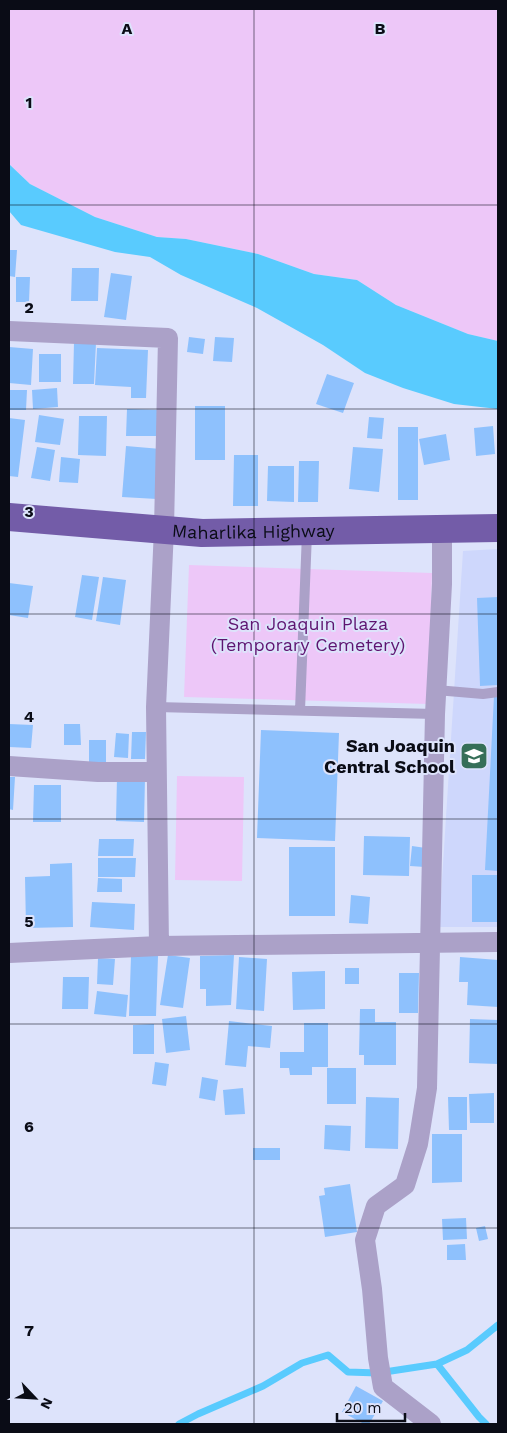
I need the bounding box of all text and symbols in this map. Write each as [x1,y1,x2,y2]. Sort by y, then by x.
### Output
text: A [122,19,133,38]
text: B [375,19,386,38]
text: 1 [26,93,32,112]
text: 2 [24,298,34,317]
text: 3 [24,502,34,521]
street label: Maharlika Highway [171,520,336,543]
park label: San Joaquin Plaza (Temporary Cemetery) [211,613,405,655]
text: 4 [24,707,34,726]
place label: San Joaquin Central School [324,735,455,777]
school or university icon: San Joaquin Central School [459,741,489,771]
text: 5 [24,912,34,931]
text: 6 [24,1117,34,1136]
text: 7 [24,1321,34,1340]
north arrow [10,1373,60,1423]
scale bar [337,1390,404,1422]
text: N [37,1395,56,1412]
text: 20 m [344,1399,382,1417]

